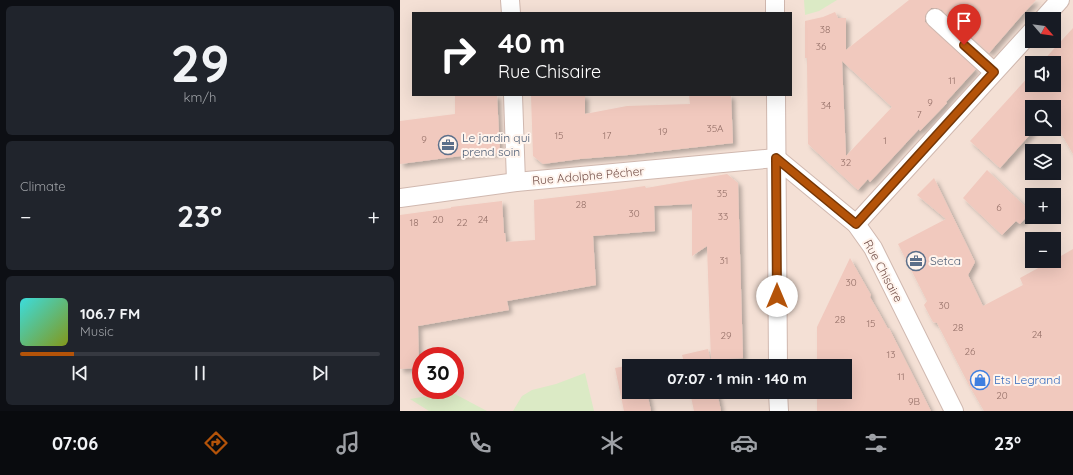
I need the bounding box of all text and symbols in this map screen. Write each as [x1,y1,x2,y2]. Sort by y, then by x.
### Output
pin [947,4,981,45]
icon: arrive [953,10,975,32]
north arrow [1025,12,1061,48]
map controls [1025,12,1061,268]
house number: 38 [820,23,830,36]
text: 40 m [498,25,565,60]
icon: right [432,28,484,80]
text: 29 [170,30,230,95]
house number: 36 [816,40,827,53]
button: sound [1025,56,1061,92]
text: Rue Chisaire [498,60,601,83]
house number: 11 [948,74,956,87]
text: km/h [184,89,216,105]
house number: 9 [927,96,933,109]
house number: 34 [821,99,831,112]
button: search [1025,100,1061,136]
house number: 7 [916,108,922,121]
house number: 35A [706,122,724,135]
house number: 19 [658,125,668,138]
house number: 15 [554,129,564,142]
house number: 17 [603,129,611,142]
place label: Le jardin qui prend soin [462,130,530,159]
house number: 9 [421,133,427,146]
office icon: Le jardin qui prend soin [437,134,459,156]
house number: 1 [883,134,887,147]
button: layers [1025,144,1061,180]
house number: 32 [841,156,852,169]
street label: Rue Adolphe Pécher [531,163,645,188]
text: Climate [20,178,66,194]
house number: 35 [717,187,727,200]
button: + [1025,188,1061,224]
text: 23° [177,197,222,235]
house number: 28 [576,198,586,211]
house number: 6 [996,201,1002,214]
text: − [20,203,31,231]
text: + [368,203,380,231]
house number: 30 [628,207,640,220]
house number: 33 [718,210,728,223]
house number: 20 [432,213,444,226]
house number: 24 [478,213,488,226]
house number: 18 [409,216,419,229]
house number: 22 [456,216,468,229]
button: − [1025,232,1061,268]
street label: Rue Chisaire [861,237,906,305]
office icon: Setca [905,250,927,272]
place label: Setca [930,253,961,268]
house number: 31 [720,254,728,267]
position arrow [756,275,798,317]
house number: 30 [845,276,857,289]
house number: 30 [938,299,950,312]
text: 106.7 FM [80,304,140,323]
house number: 28 [835,313,845,326]
house number: 15 [866,317,876,330]
house number: 28 [953,321,963,334]
text: Music [80,323,114,339]
house number: 24 [1032,328,1042,341]
house number: 29 [720,329,732,342]
house number: 26 [965,345,976,358]
speed limit sign: 30 [412,347,464,399]
house number: 13 [887,348,895,361]
icon: previous [69,362,91,384]
icon: pause [189,362,211,384]
icon: next [309,362,331,384]
text: 07:07 · 1 min · 140 m [667,369,807,388]
shop icon: Ets Legrand [969,369,991,391]
house number: 11 [897,370,905,383]
place label: Ets Legrand [994,372,1061,387]
house number: 20 [996,389,1008,402]
house number: 9B [908,395,921,408]
icon: directions [202,429,230,457]
icon: music [334,429,362,457]
icon: phone [466,429,494,457]
icon: climate [598,429,626,457]
icon: car [730,429,758,457]
icon: filters [862,429,890,457]
text: 07:06 [52,432,98,455]
text: 23° [994,432,1021,455]

